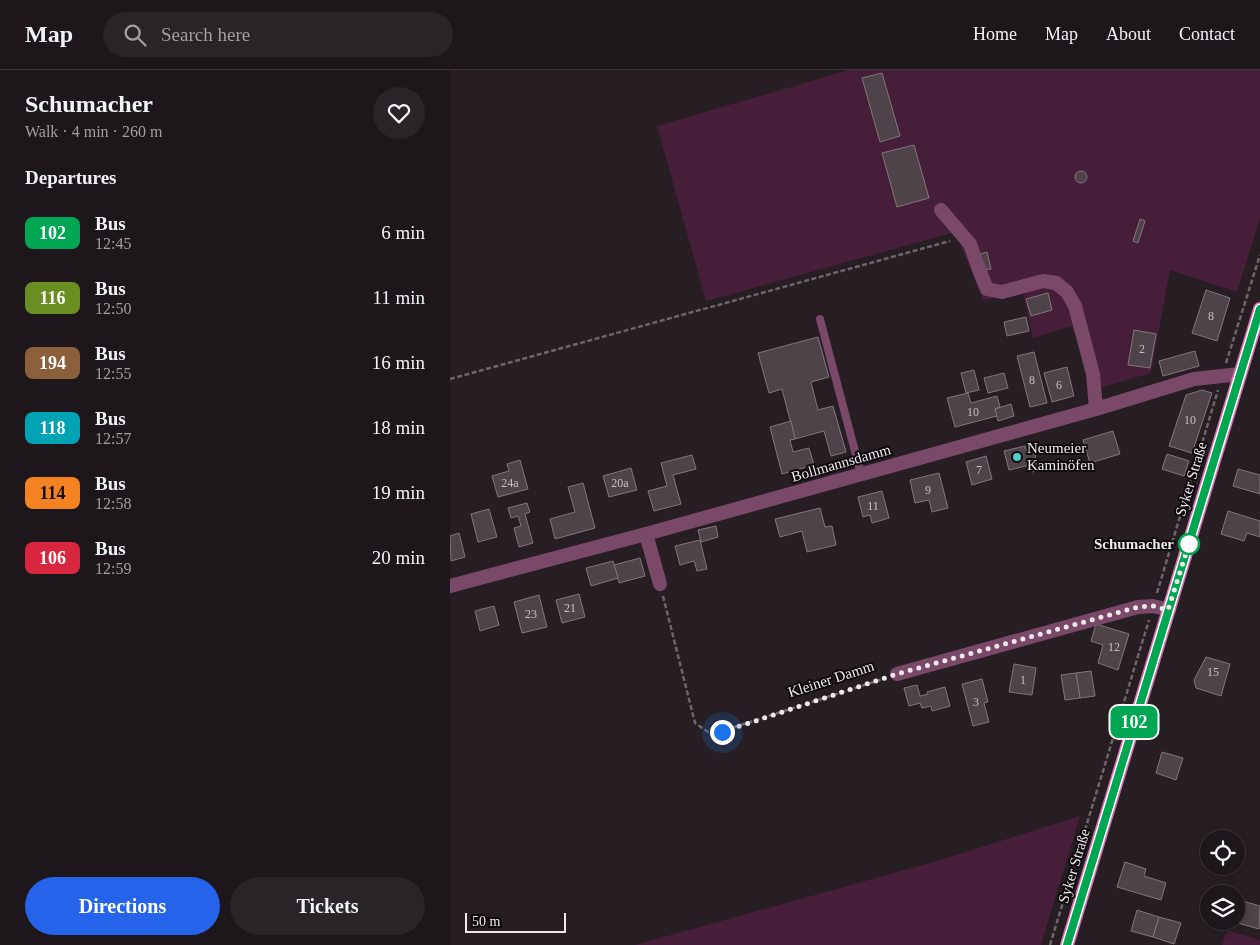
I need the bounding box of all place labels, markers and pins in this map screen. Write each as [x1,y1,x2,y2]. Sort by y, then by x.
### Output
place label: Neumeier Kaminöfen [1027,440,1095,473]
marker: Neumeier Kaminöfen [1011,451,1023,463]
marker: Schumacher [1178,533,1200,555]
place label: Schumacher [1094,536,1174,552]

